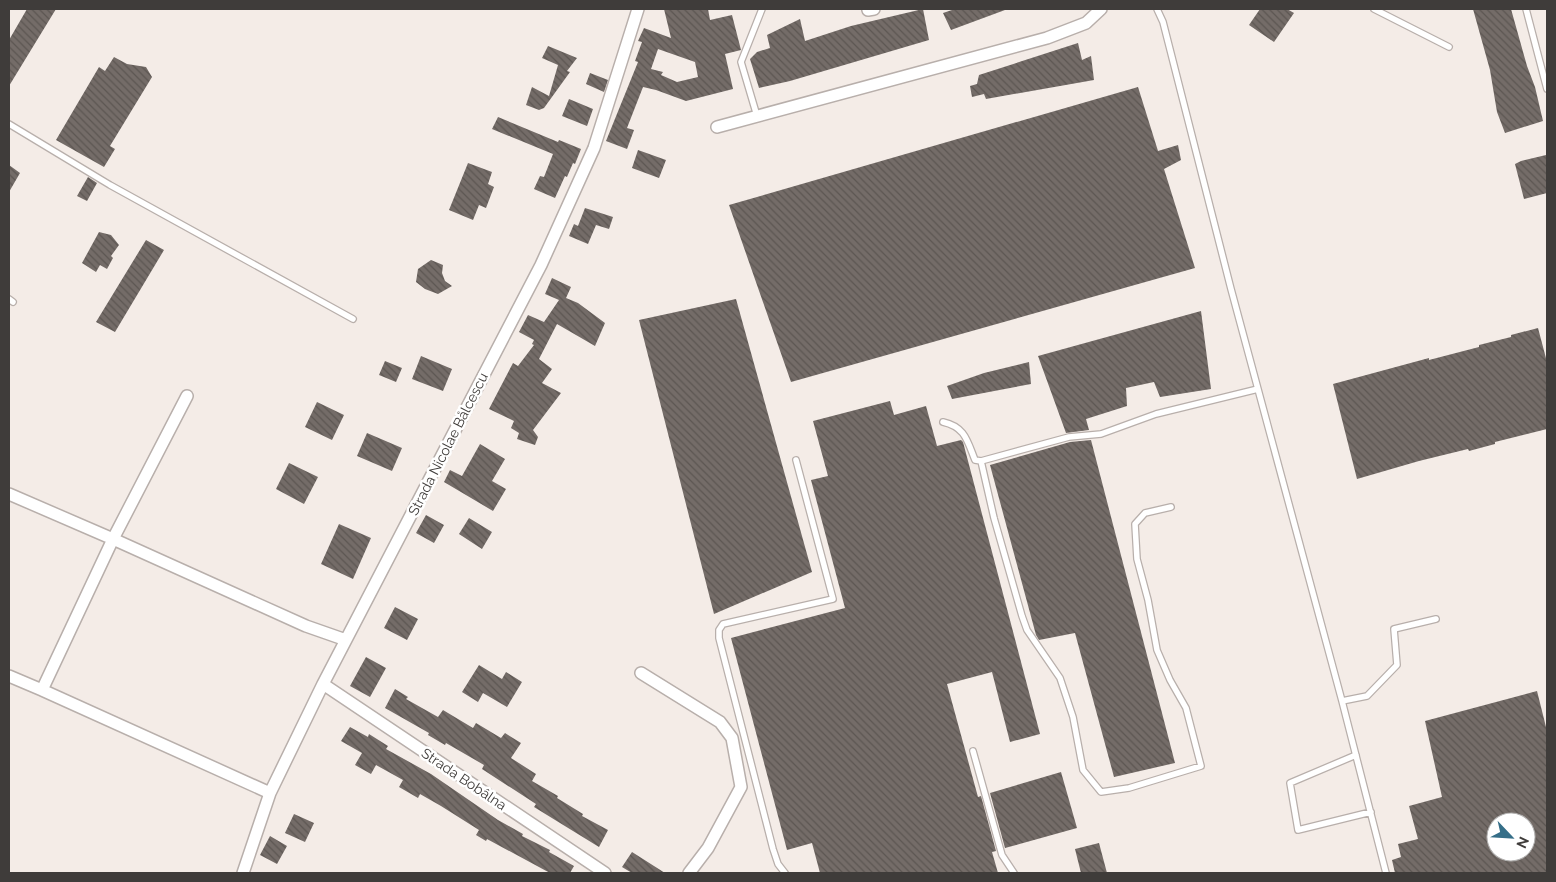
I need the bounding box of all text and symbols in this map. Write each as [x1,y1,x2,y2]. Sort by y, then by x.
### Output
street label: Strada Nicolae Bălcescu [405,370,491,518]
street label: Strada Bobâlna [418,745,510,813]
north arrow [1486,812,1536,862]
text: N [1513,834,1532,851]

